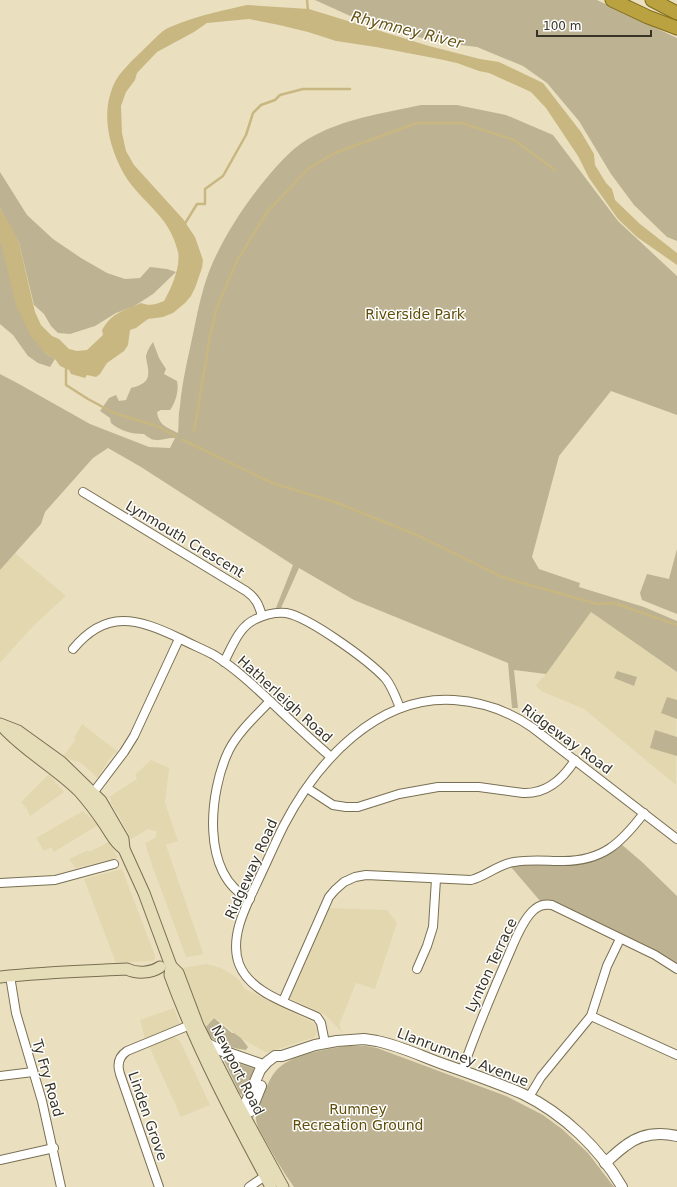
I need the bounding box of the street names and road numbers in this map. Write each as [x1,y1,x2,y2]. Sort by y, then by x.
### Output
street label: Lynmouth Crescent [123,497,248,581]
street label: Hatherleigh Road [234,652,336,746]
street label: Ridgeway Road [519,701,615,777]
street label: Ridgeway Road [222,816,280,922]
street label: Lynton Terrace [462,915,520,1015]
street label: Newport Road [208,1022,268,1118]
street label: Llanrumney Avenue [395,1025,531,1089]
street label: Ty Fry Road [29,1036,67,1119]
street label: Linden Grove [125,1069,171,1163]

